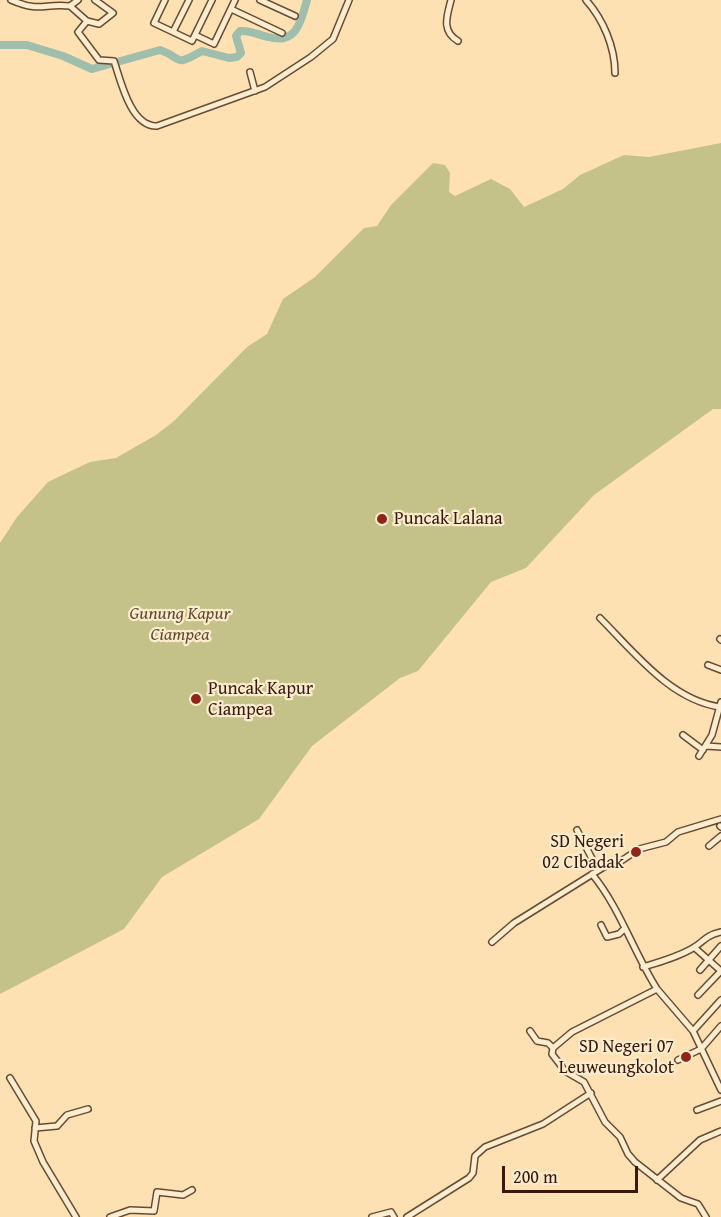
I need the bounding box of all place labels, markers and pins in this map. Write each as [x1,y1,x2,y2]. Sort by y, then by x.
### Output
place label: Puncak Lalana [394,508,503,530]
marker: Puncak Lalana [375,512,389,526]
place label: Puncak Kapur Ciampea [208,678,313,720]
marker: Puncak Kapur Ciampea [189,692,203,706]
place label: SD Negeri 02 CIbadak [542,831,624,874]
marker: SD Negeri 02 CIbadak [629,845,643,859]
place label: SD Negeri 07 Leuweungkolot [559,1036,674,1078]
marker: SD Negeri 07 Leuweungkolot [679,1050,693,1064]

